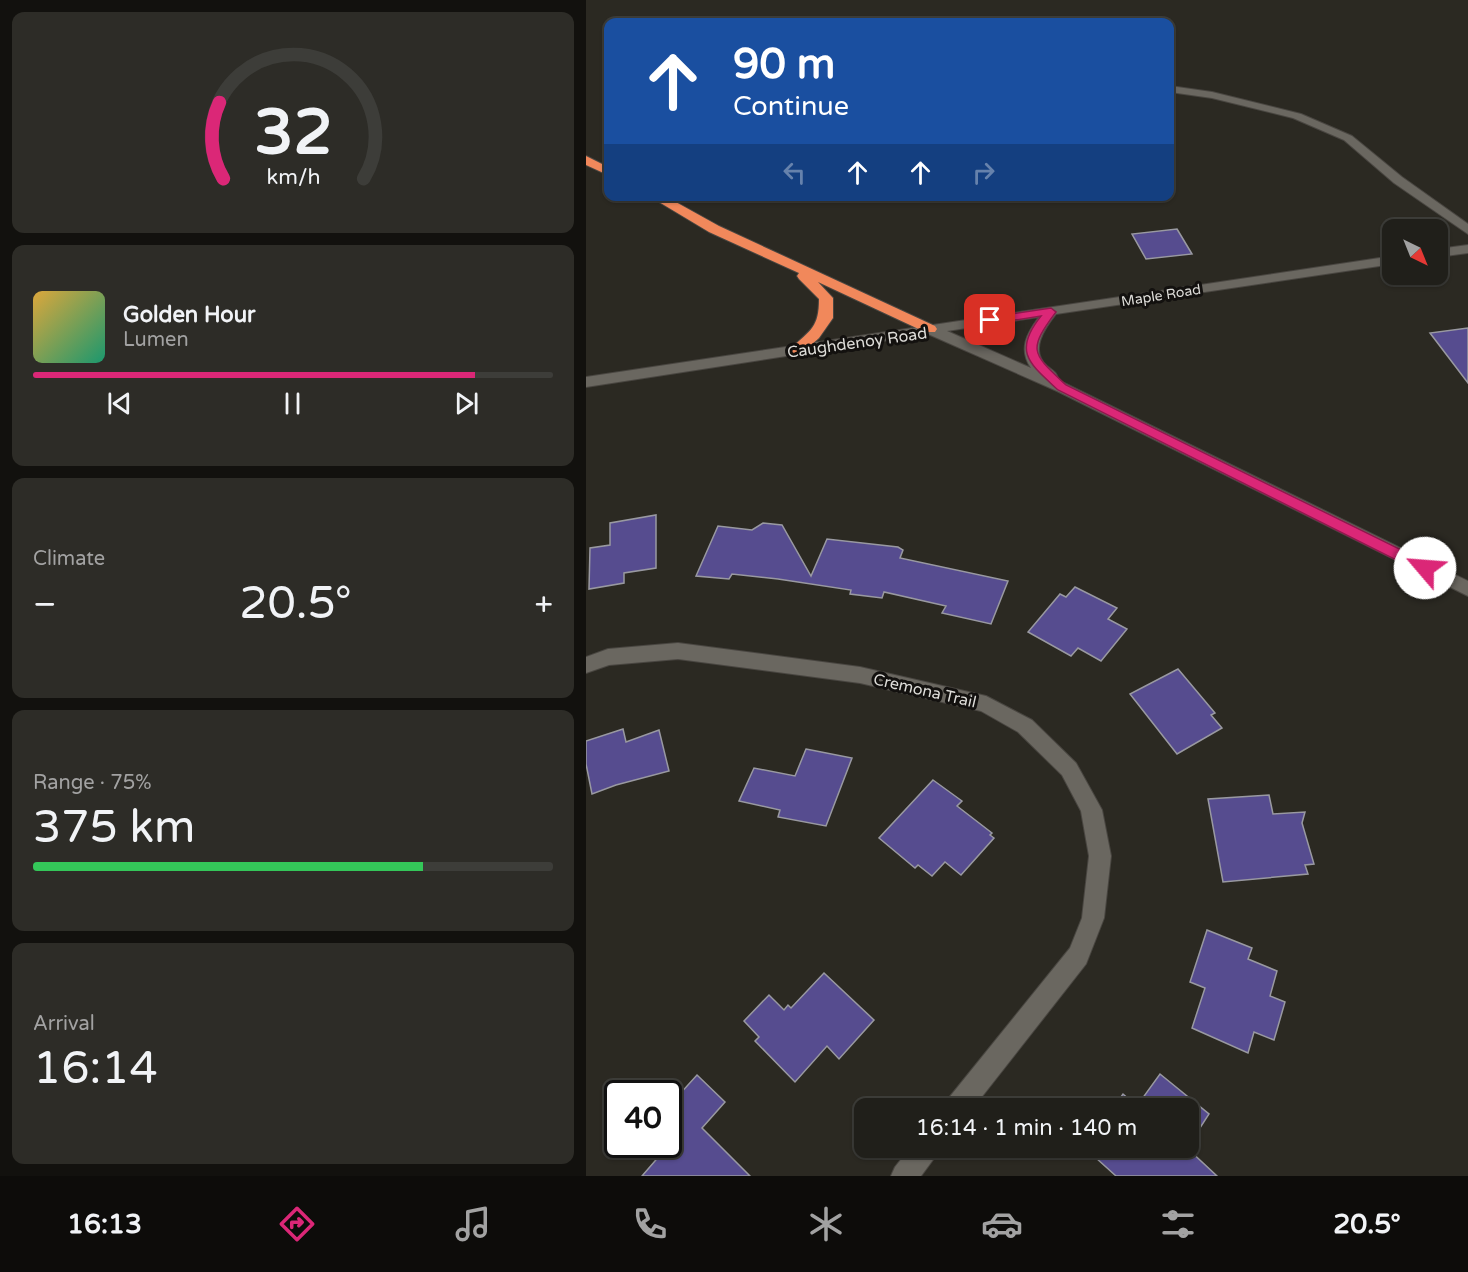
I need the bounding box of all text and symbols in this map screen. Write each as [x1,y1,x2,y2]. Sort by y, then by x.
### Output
text: 90 m [733,39,835,90]
icon: ahead [634,42,712,120]
text: Continue [733,90,849,123]
text: 32 [254,97,332,172]
icon: left [778,156,811,189]
icon: ahead [841,156,874,189]
icon: ahead [904,156,937,189]
icon: right [967,156,1000,189]
text: km/h [266,165,320,191]
north arrow [1382,219,1448,285]
map controls [1382,219,1448,285]
street label: Maple Road [1120,281,1202,310]
pin [964,294,1015,345]
text: Golden Hour [123,302,255,328]
icon: arrive [973,303,1006,336]
street label: Caughdenoy Road [786,323,928,363]
text: Lumen [123,328,189,352]
icon: previous [103,387,136,420]
icon: pause [276,387,309,420]
icon: next [450,387,483,420]
position arrow [1393,536,1457,600]
text: Climate [33,547,105,571]
text: 20.5° [239,577,352,631]
text: − [33,585,57,624]
text: + [534,585,553,624]
street label: Cremona Trail [871,669,978,713]
text: Range · 75% [33,771,152,795]
text: 375 km [33,801,195,855]
text: Arrival [33,1012,95,1036]
text: 16:14 [33,1042,158,1096]
speed limit sign: 40 [604,1080,682,1158]
text: 16:14 · 1 min · 140 m [916,1115,1137,1141]
icon: directions [276,1203,318,1245]
icon: music [452,1203,494,1245]
icon: phone [629,1203,671,1245]
icon: climate [805,1203,847,1245]
icon: car [981,1203,1023,1245]
icon: filters [1157,1203,1199,1245]
text: 16:13 [67,1208,142,1241]
text: 20.5° [1333,1208,1401,1241]

